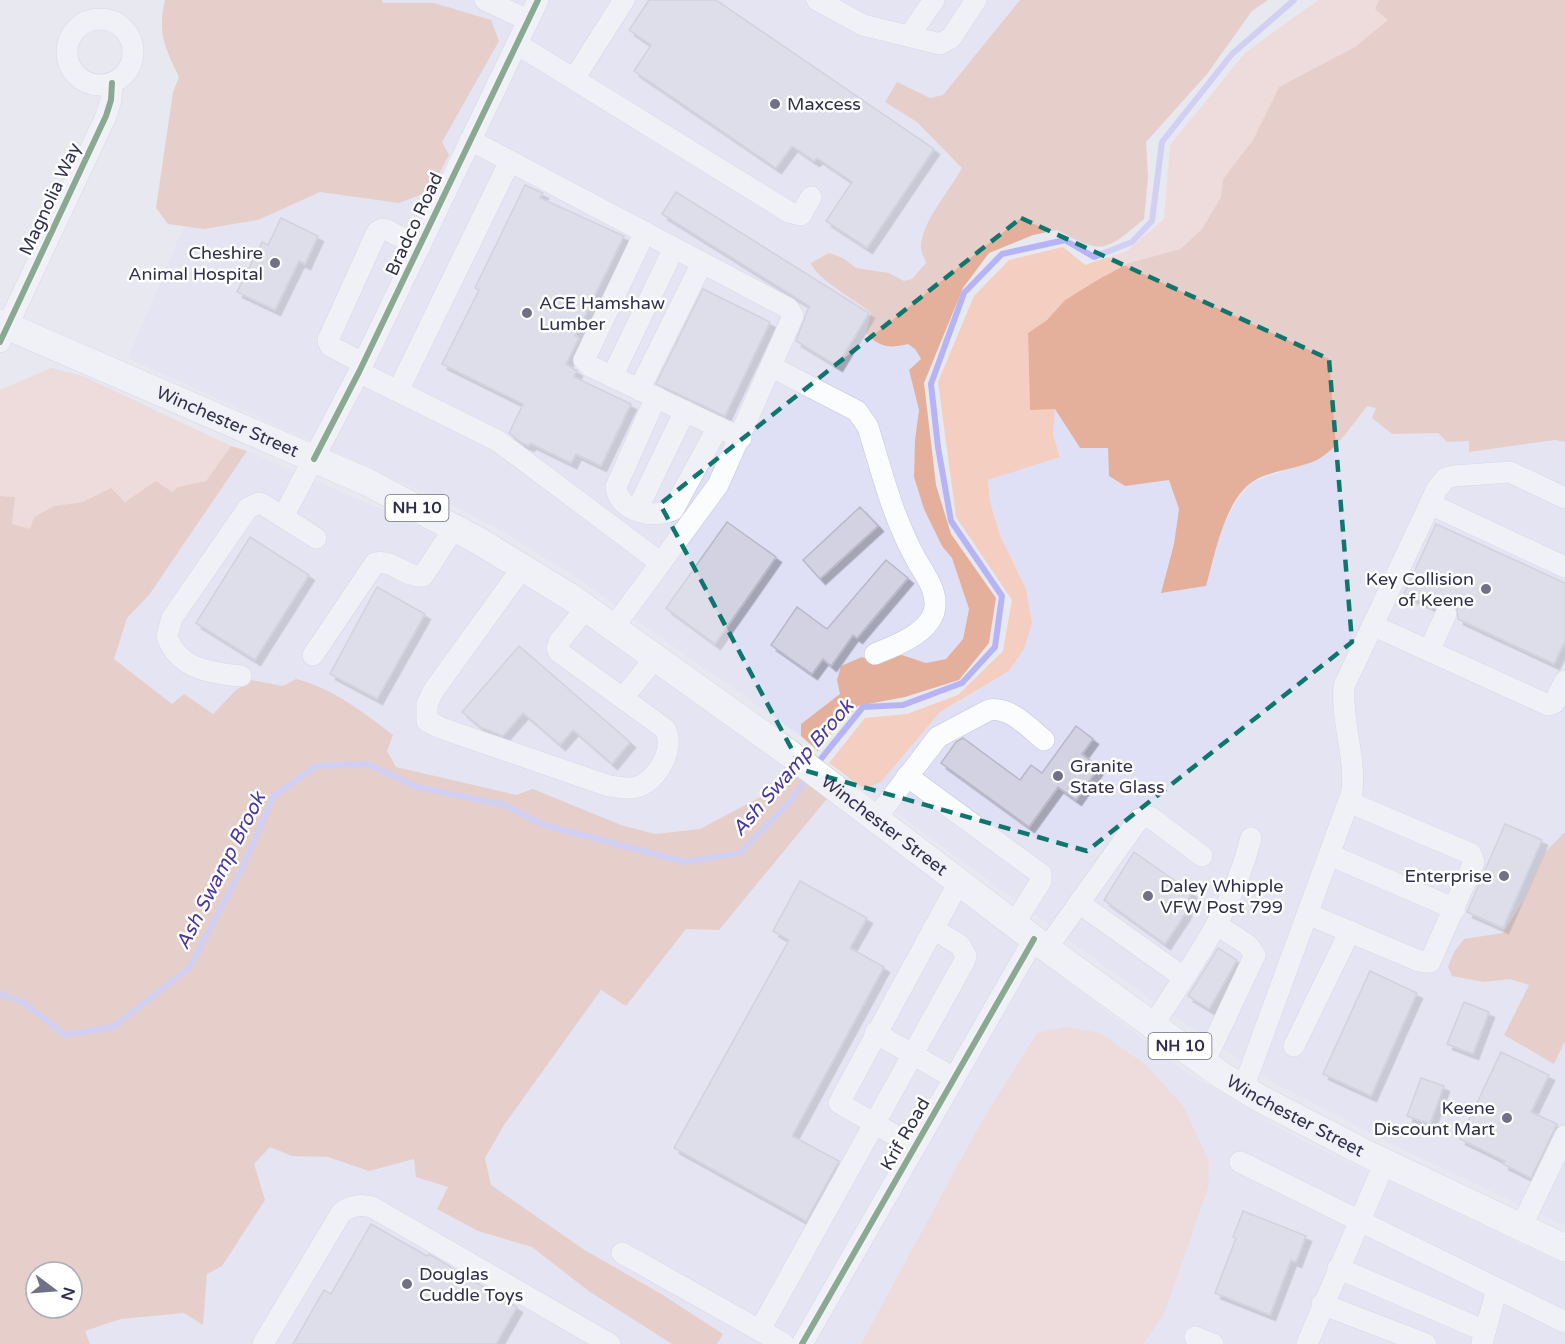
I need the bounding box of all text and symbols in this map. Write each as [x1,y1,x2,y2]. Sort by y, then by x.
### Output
place label: Maxcess [787,93,861,115]
marker: Maxcess [768,97,782,111]
street label: Magnolia Way [14,139,86,259]
street label: Bradco Road [381,169,447,279]
place label: Cheshire Animal Hospital [128,242,263,285]
marker: Cheshire Animal Hospital [268,256,282,270]
place label: ACE Hamshaw Lumber [539,292,665,335]
marker: ACE Hamshaw Lumber [520,306,534,320]
street label: Winchester Street [153,381,302,462]
road number: NH 10 [386,495,448,521]
place label: Key Collision of Keene [1366,568,1474,611]
marker: Key Collision of Keene [1479,582,1493,596]
water label: Ash Swamp Brook [727,693,860,841]
place label: Granite State Glass [1070,755,1165,798]
marker: Granite State Glass [1051,769,1065,783]
street label: Winchester Street [817,770,952,880]
water label: Ash Swamp Brook [171,787,272,954]
place label: Enterprise [1405,865,1492,887]
marker: Enterprise [1497,869,1511,883]
place label: Daley Whipple VFW Post 799 [1160,875,1283,918]
marker: Daley Whipple VFW Post 799 [1141,889,1155,903]
road number: NH 10 [1148,1033,1212,1059]
street label: Winchester Street [1223,1070,1368,1162]
street label: Krif Road [875,1094,935,1174]
place label: Keene Discount Mart [1374,1097,1495,1140]
marker: Keene Discount Mart [1500,1111,1514,1125]
north arrow [24,1260,84,1320]
place label: Douglas Cuddle Toys [419,1263,523,1306]
marker: Douglas Cuddle Toys [400,1277,414,1291]
text: N [56,1285,79,1303]

